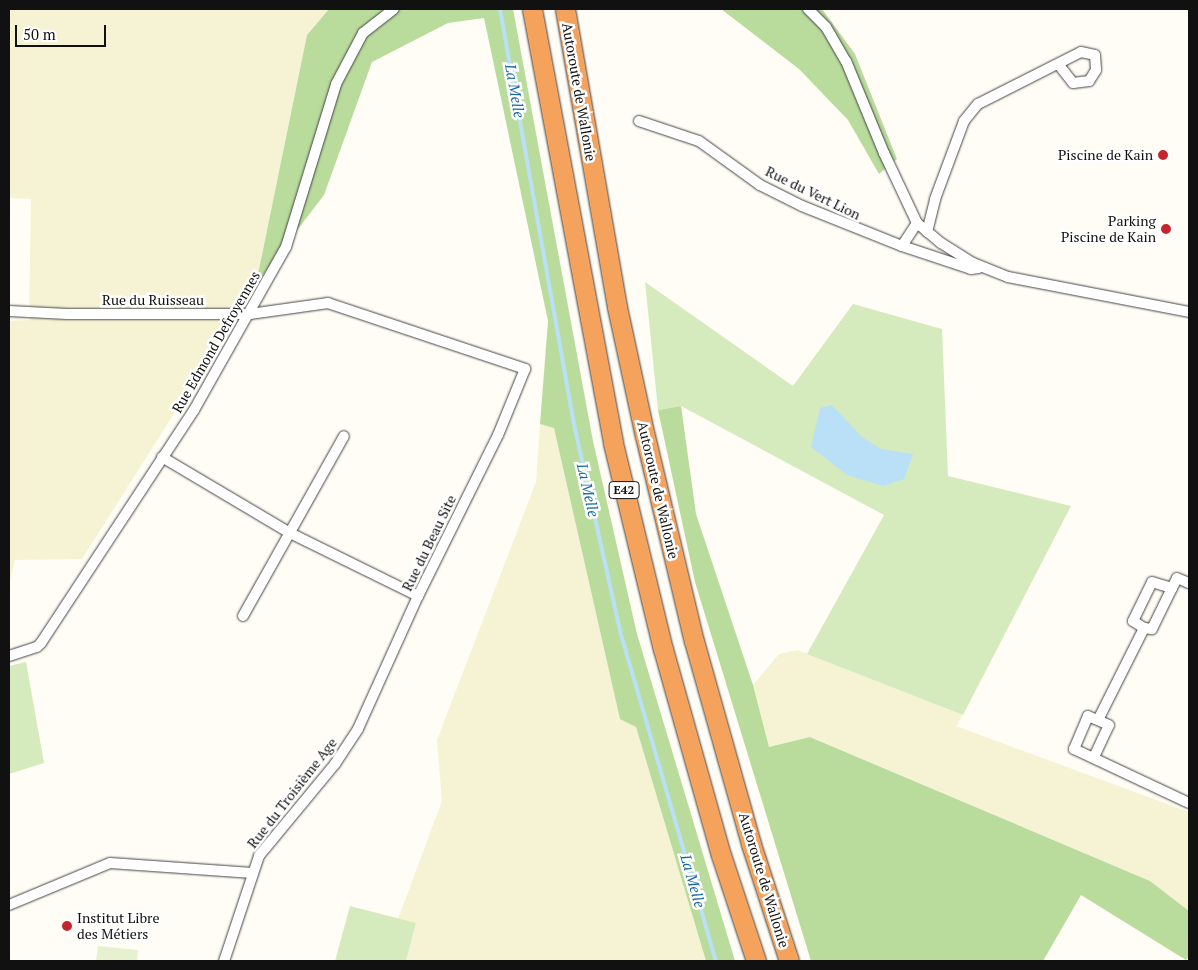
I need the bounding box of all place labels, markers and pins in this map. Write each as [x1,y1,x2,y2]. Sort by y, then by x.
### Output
place label: Piscine de Kain [1058,147,1153,163]
marker: Piscine de Kain [1157,149,1169,161]
place label: Parking Piscine de Kain [1061,213,1156,246]
marker: Parking Piscine de Kain [1160,223,1172,235]
place label: Institut Libre des Métiers [77,910,159,942]
marker: Institut Libre des Métiers [61,920,73,932]

